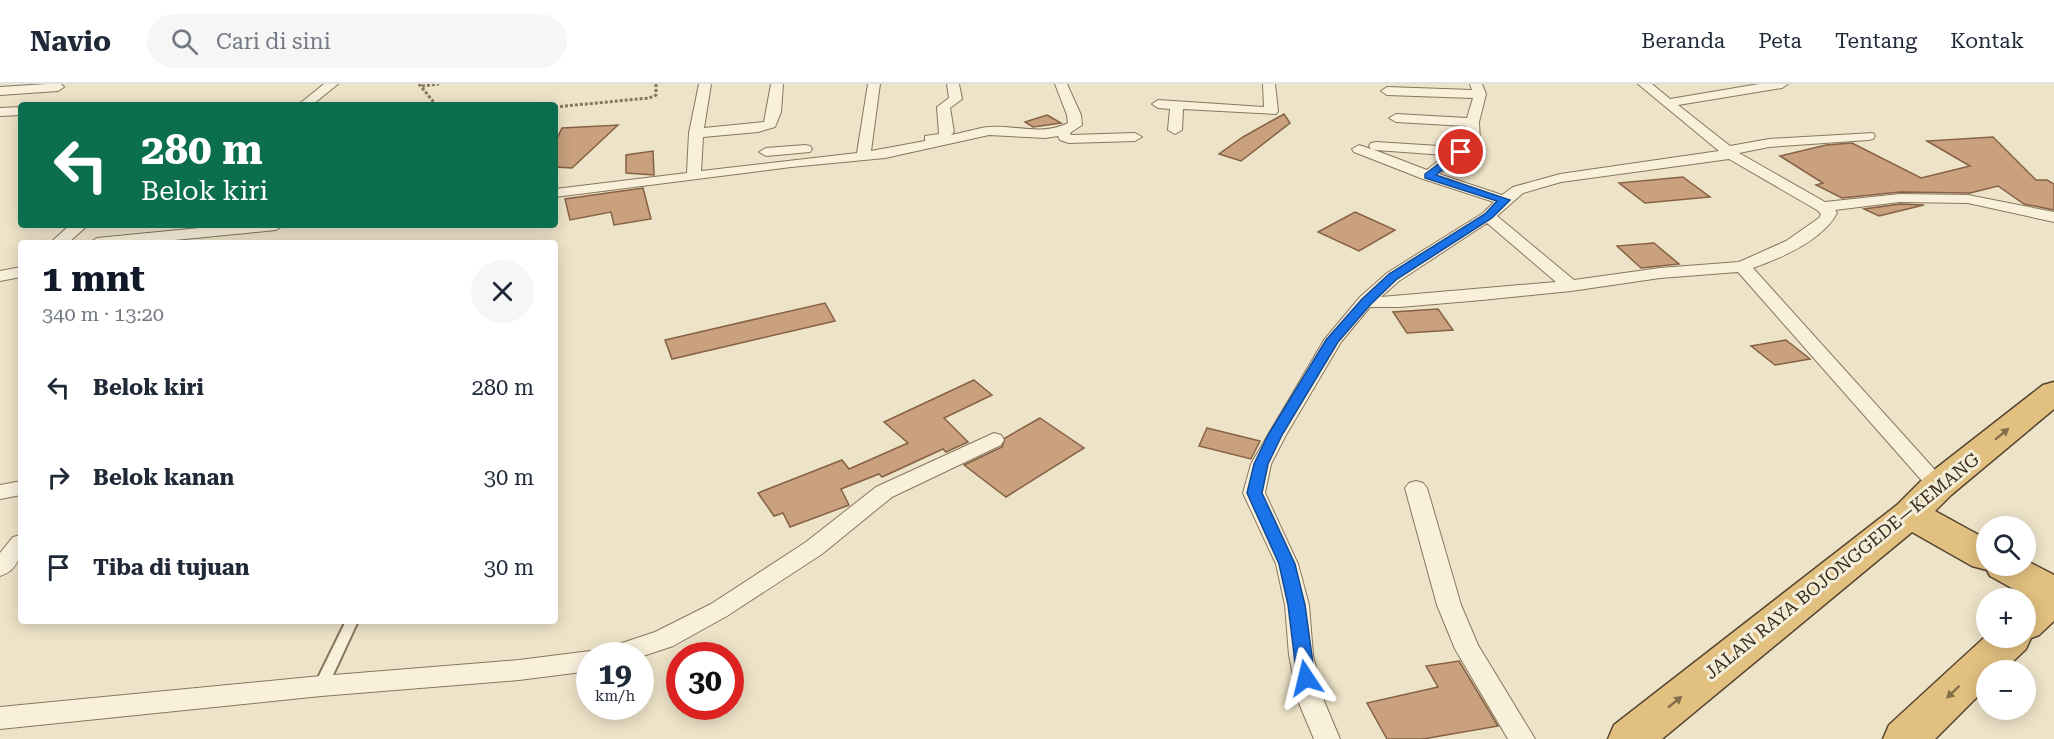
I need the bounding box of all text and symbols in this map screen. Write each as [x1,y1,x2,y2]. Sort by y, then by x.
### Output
search box [147,14,567,68]
text: Navio [30,25,111,58]
icon: search [168,25,201,58]
text: Cari di sini [216,29,331,54]
text: Beranda [1641,29,1725,53]
text: Peta [1758,29,1802,53]
text: Tentang [1835,29,1917,53]
text: Kontak [1950,29,2024,53]
text: 280 m [141,125,263,174]
icon: left [42,126,120,204]
pin [1435,126,1486,177]
icon: arrive [1444,135,1477,168]
text: Belok kiri [141,175,268,207]
text: 1 mnt [42,258,145,300]
button: close [471,260,534,323]
text: 340 m · 13:20 [42,302,164,326]
icon: left [42,371,75,404]
text: Belok kiri [93,375,204,400]
text: 280 m [471,375,534,400]
one-way arrow [1994,428,2010,441]
street label: JALAN RAYA BOJONGGEDE—KEMANG [1700,448,1983,683]
icon: right [42,461,75,494]
text: Belok kanan [93,465,234,490]
text: 30 m [484,465,534,490]
map controls [1976,516,2036,720]
button: search [1976,516,2036,576]
icon: arrive [42,551,75,584]
text: Tiba di tujuan [93,555,249,580]
text: 30 m [484,555,534,580]
button: + [1976,588,2036,648]
speed limit sign: 30 [666,642,744,720]
position arrow [1274,646,1338,710]
text: 19 [598,656,632,691]
button: − [1976,660,2036,720]
one-way arrow [1947,685,1961,699]
text: km/h [595,687,635,705]
one-way arrow [1668,697,1683,709]

